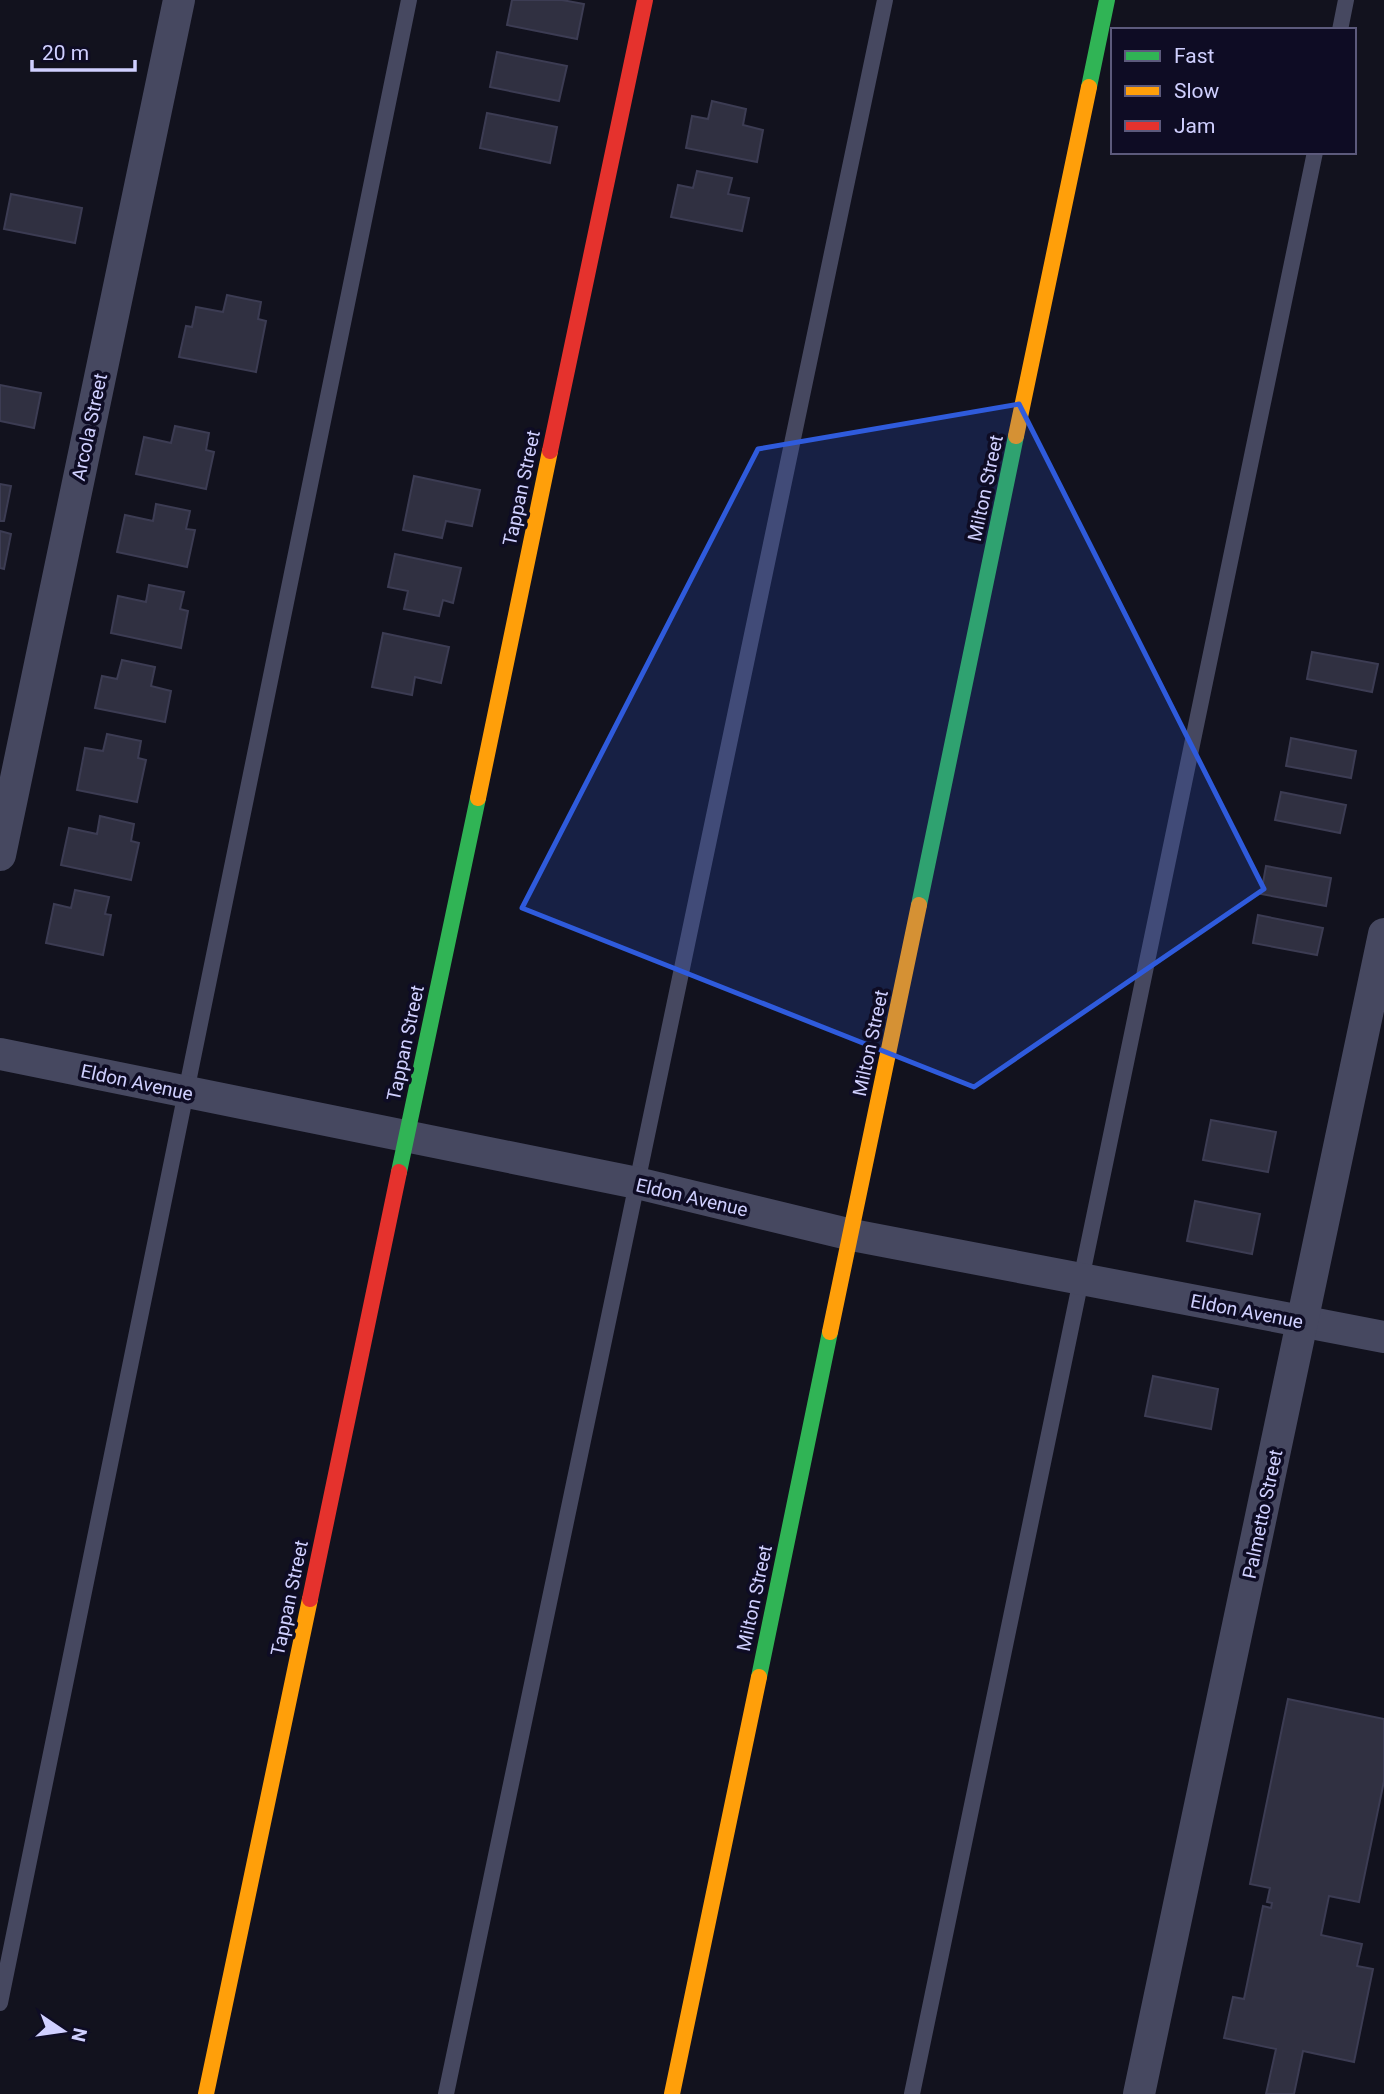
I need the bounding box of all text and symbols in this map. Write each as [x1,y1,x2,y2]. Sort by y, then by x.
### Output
scale bar [32,28,135,72]
legend [1111,28,1356,154]
text: 20 m [42,41,89,65]
text: Fast [1174,44,1215,68]
text: Slow [1174,79,1220,103]
text: Jam [1174,114,1215,138]
street label: Arcola Street [67,371,112,483]
street label: Tappan Street [498,428,545,548]
street label: Milton Street [963,433,1008,543]
street label: Tappan Street [382,983,429,1103]
street label: Milton Street [848,988,893,1098]
street label: Eldon Avenue [79,1059,195,1106]
street label: Eldon Avenue [634,1173,750,1222]
street label: Eldon Avenue [1189,1289,1305,1334]
street label: Palmetto Street [1238,1447,1287,1581]
street label: Tappan Street [266,1538,313,1658]
street label: Milton Street [732,1543,777,1653]
north arrow [28,1996,98,2066]
text: N [66,2026,92,2044]

